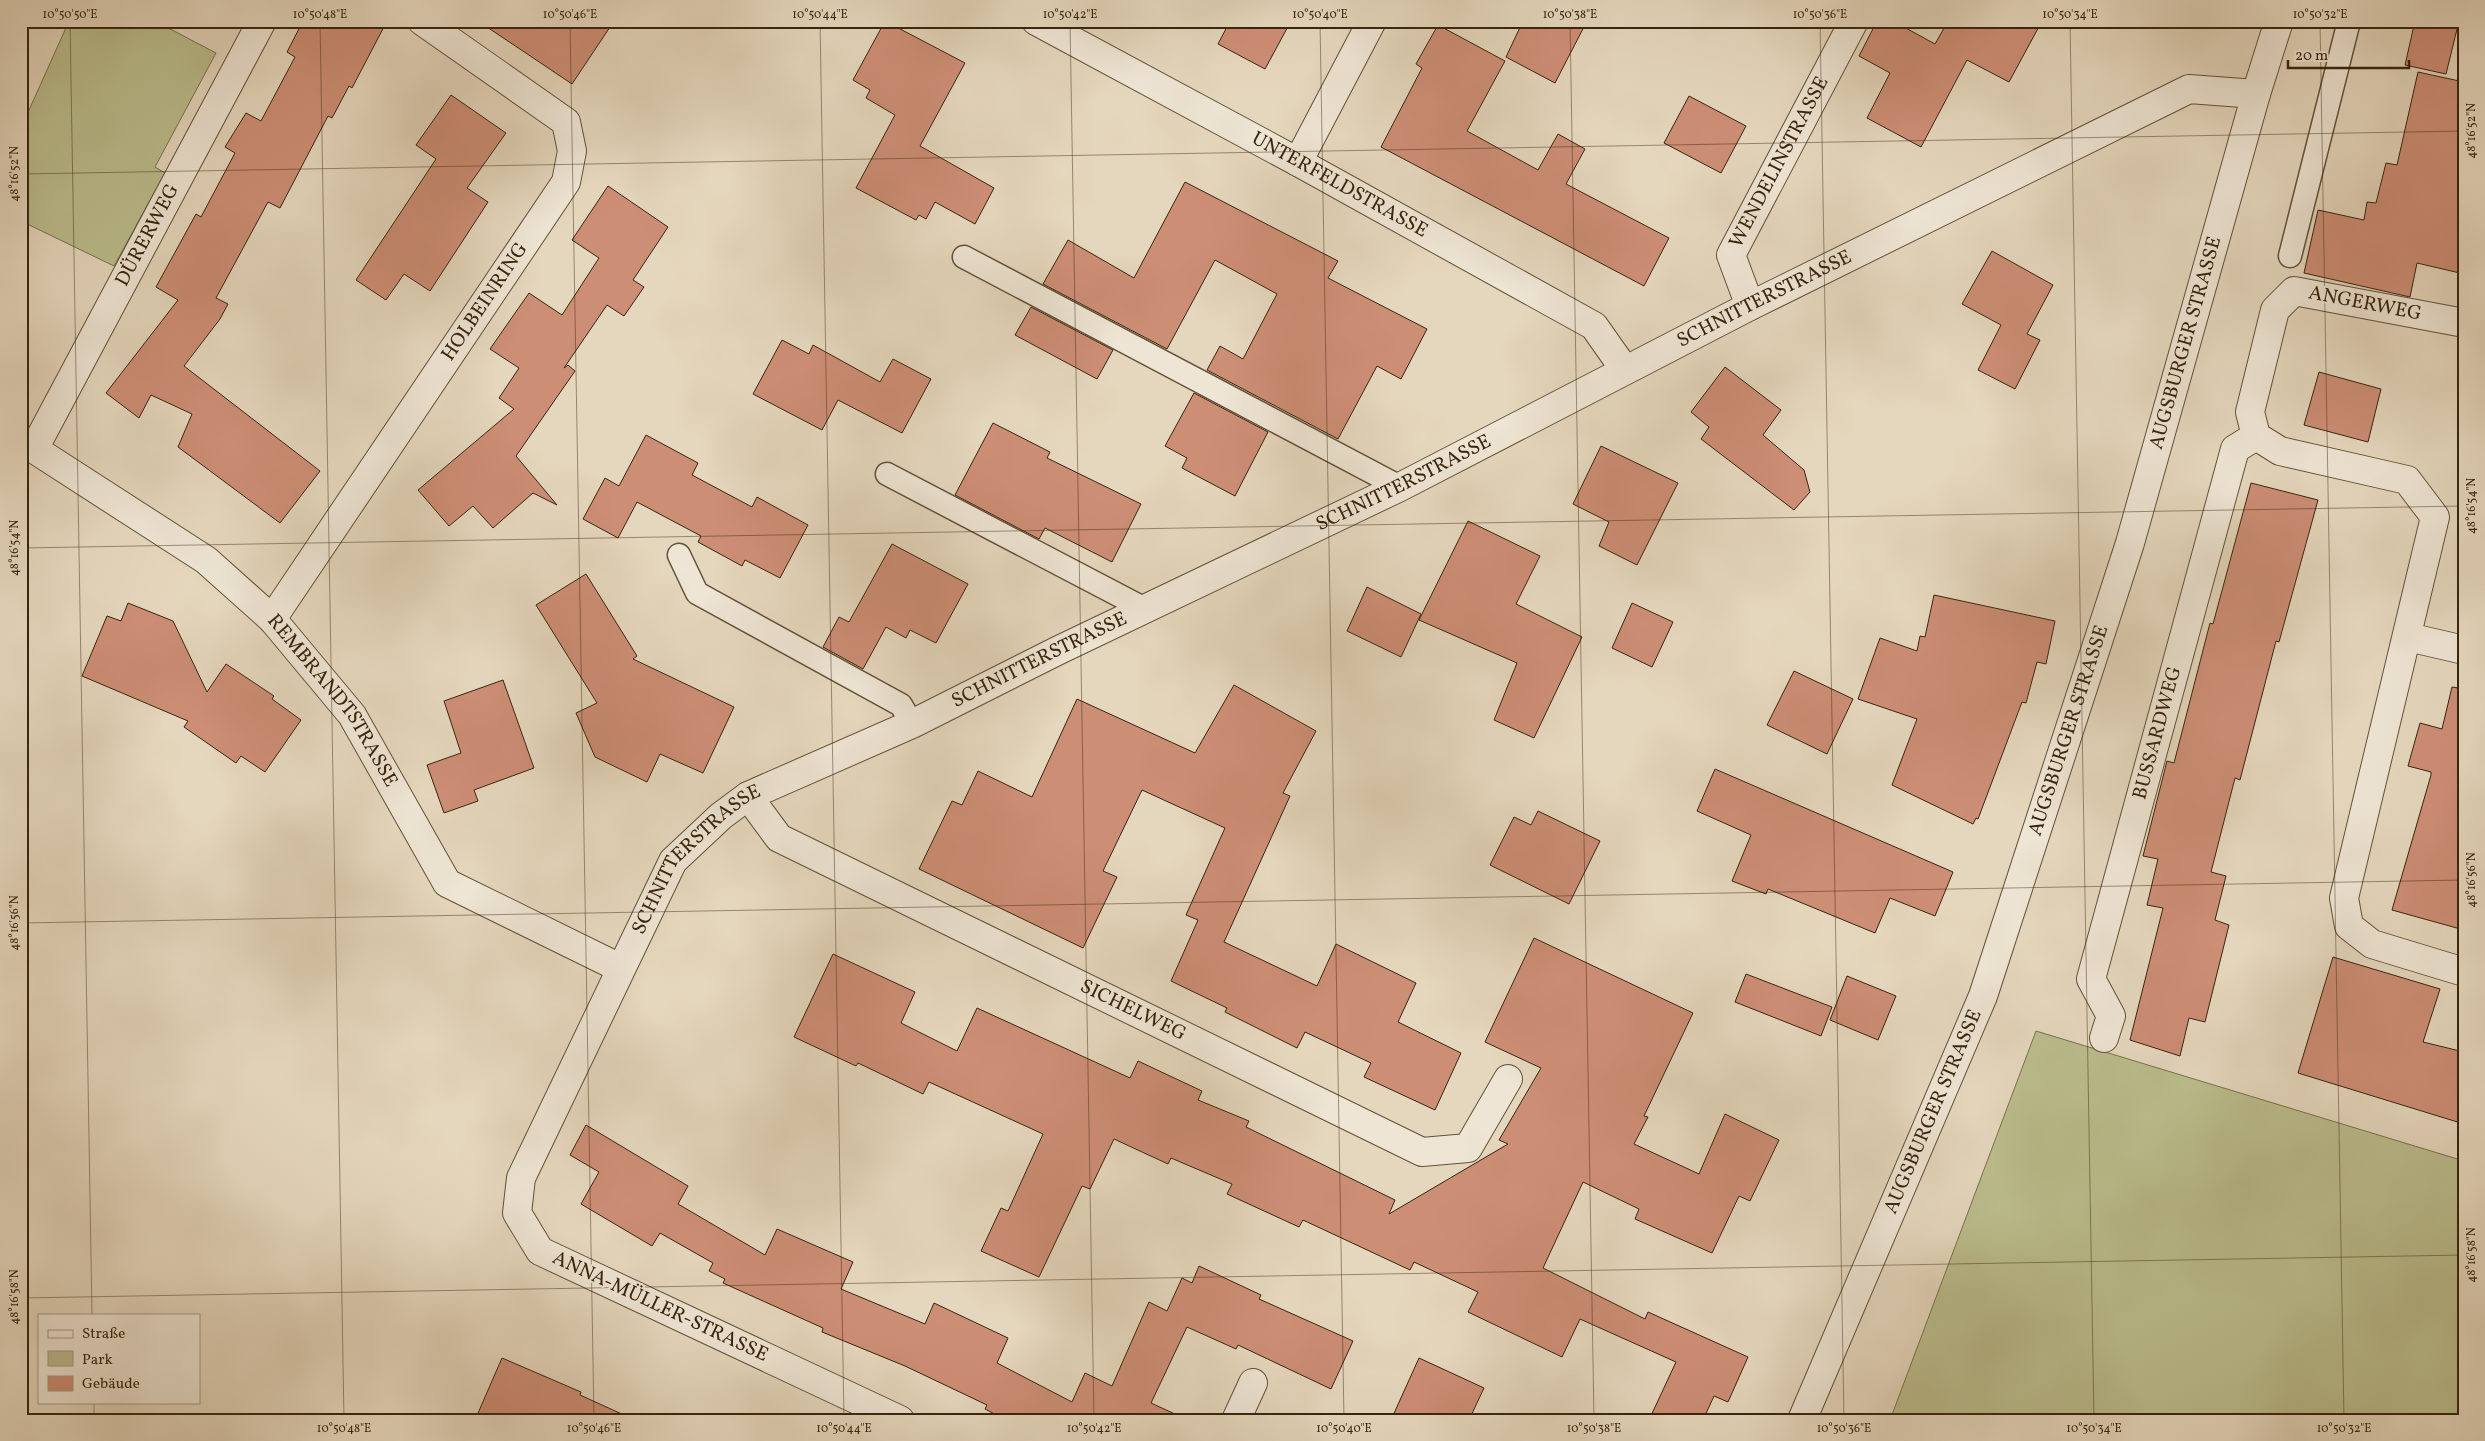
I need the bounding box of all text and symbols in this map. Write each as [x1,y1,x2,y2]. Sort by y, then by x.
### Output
text: 10°50'50"E [43,7,97,23]
text: 10°50'48"E [293,7,347,23]
text: 10°50'46"E [543,7,597,23]
text: 10°50'44"E [792,7,848,23]
text: 10°50'42"E [1043,7,1097,23]
text: 10°50'40"E [1292,7,1348,23]
text: 10°50'38"E [1543,7,1597,23]
text: 10°50'36"E [1793,7,1847,23]
text: 10°50'34"E [2042,7,2098,23]
text: 10°50'32"E [2293,7,2347,23]
scale bar [2288,38,2409,70]
text: 20 m [2295,46,2328,67]
street label: WENDELINSTRASSE [1723,72,1836,253]
text: 48°16'52"N [2464,103,2480,159]
street label: UNTERFELDSTRASSE [1246,125,1433,245]
text: 48°16'52"N [7,146,23,202]
street label: DÜRERWEG [109,179,187,292]
street label: AUGSBURGER STRASSE [2143,233,2229,453]
street label: HOLBEINRING [435,237,535,367]
street label: SCHNITTERSTRASSE [1672,244,1857,355]
street label: ANGERWEG [2306,279,2424,329]
street label: SCHNITTERSTRASSE [1312,428,1496,539]
text: 48°16'54"N [2464,478,2480,534]
text: 48°16'54"N [7,520,23,576]
street label: SCHNITTERSTRASSE [947,605,1132,716]
street label: REMBRANDTSTRASSE [260,608,404,792]
street label: AUGSBURGER STRASSE [2022,622,2116,839]
street label: BUSSARDWEG [2126,663,2189,803]
street label: SCHNITTERSTRASSE [626,778,766,939]
text: 48°16'56"N [2464,852,2480,908]
text: 48°16'56"N [7,895,23,951]
street label: SICHELWEG [1075,973,1191,1049]
street label: AUGSBURGER STRASSE [1878,1005,1990,1218]
text: 48°16'58"N [2464,1227,2480,1283]
street label: ANNA-MÜLLER-STRASSE [547,1245,773,1369]
text: 48°16'58"N [7,1269,23,1325]
legend [38,1314,200,1404]
text: Straße [82,1324,125,1345]
text: Park [82,1350,113,1371]
text: Gebäude [82,1374,140,1395]
text: 10°50'48"E [317,1421,371,1437]
text: 10°50'46"E [567,1421,621,1437]
text: 10°50'44"E [816,1421,872,1437]
text: 10°50'42"E [1067,1421,1121,1437]
text: 10°50'40"E [1316,1421,1372,1437]
text: 10°50'38"E [1567,1421,1621,1437]
text: 10°50'36"E [1817,1421,1871,1437]
text: 10°50'34"E [2066,1421,2122,1437]
text: 10°50'32"E [2317,1421,2371,1437]

